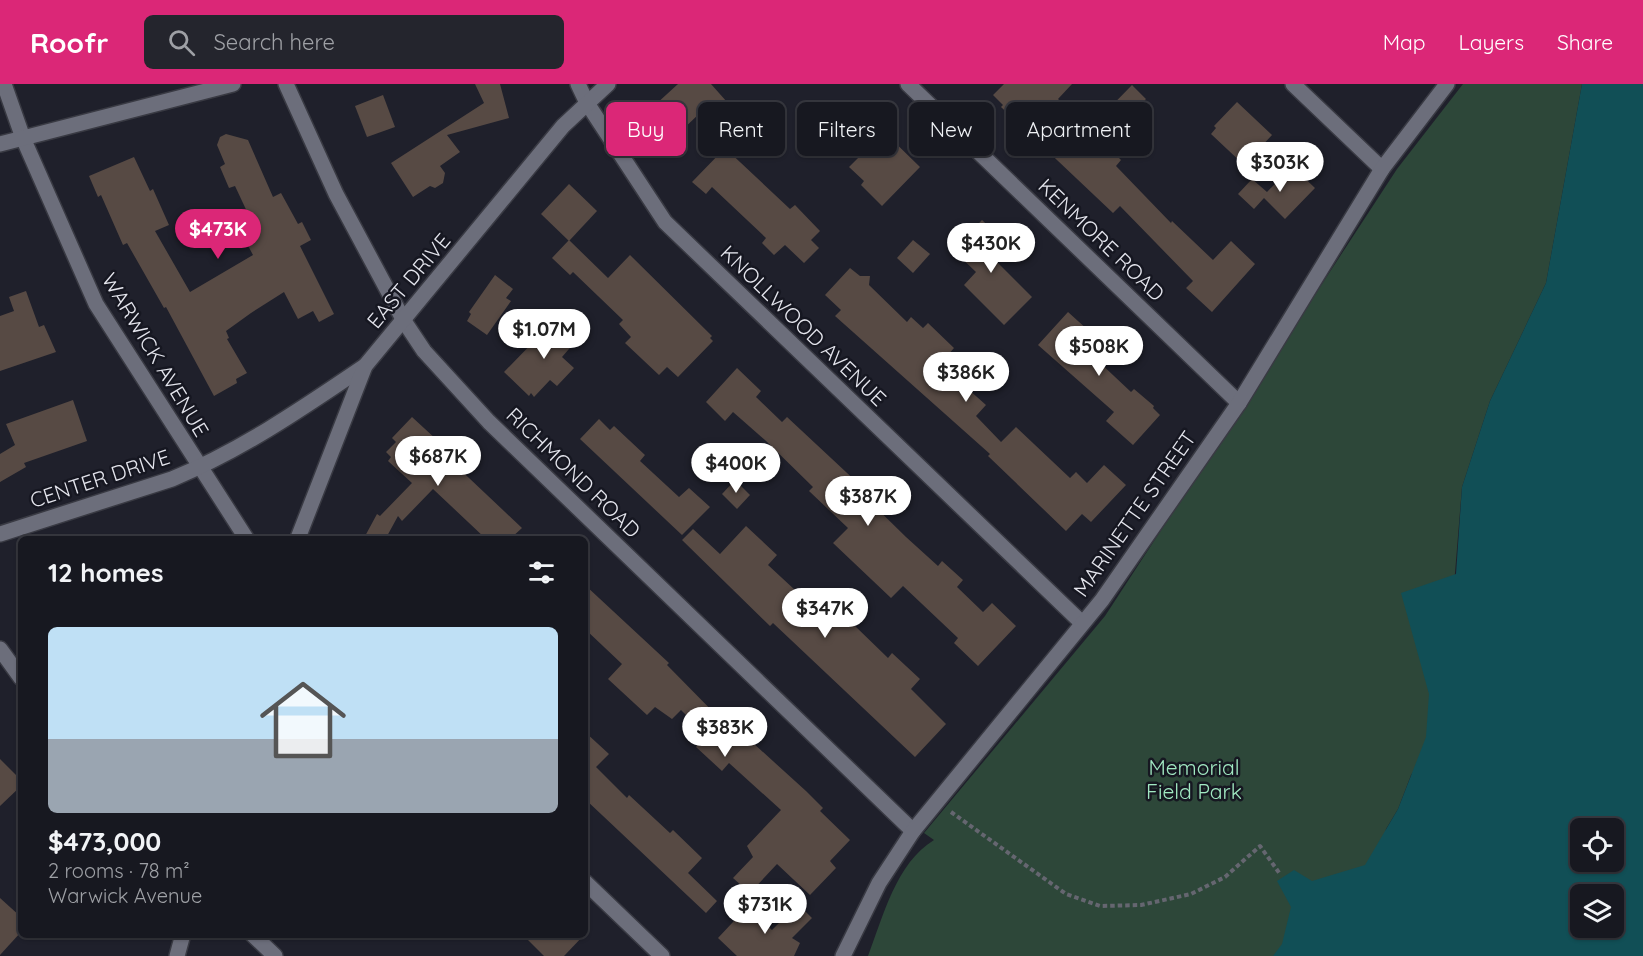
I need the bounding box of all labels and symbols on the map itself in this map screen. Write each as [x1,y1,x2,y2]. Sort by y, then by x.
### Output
pin: $303K [1238,142,1322,193]
street label: KENMORE ROAD [1033,173,1170,306]
pin: $473K [176,209,260,260]
pin: $430K [949,223,1033,274]
street label: EAST DRIVE [361,228,455,333]
street label: KNOLLWOOD AVENUE [715,239,892,411]
street label: WARWICK AVENUE [97,268,215,441]
pin: $1.07M [495,309,593,360]
pin: $508K [1057,326,1141,377]
pin: $386K [924,352,1008,403]
street label: RICHMOND ROAD [501,402,646,543]
street label: MARINETTE STREET [1067,426,1201,601]
pin: $687K [396,436,480,487]
street label: CENTER DRIVE [26,443,173,513]
pin: $400K [694,443,778,494]
pin: $387K [826,476,910,527]
pin: $347K [783,588,867,639]
pin: $383K [683,707,767,758]
park label: Memorial Field Park [1146,754,1242,804]
pin: $731K [723,884,807,935]

